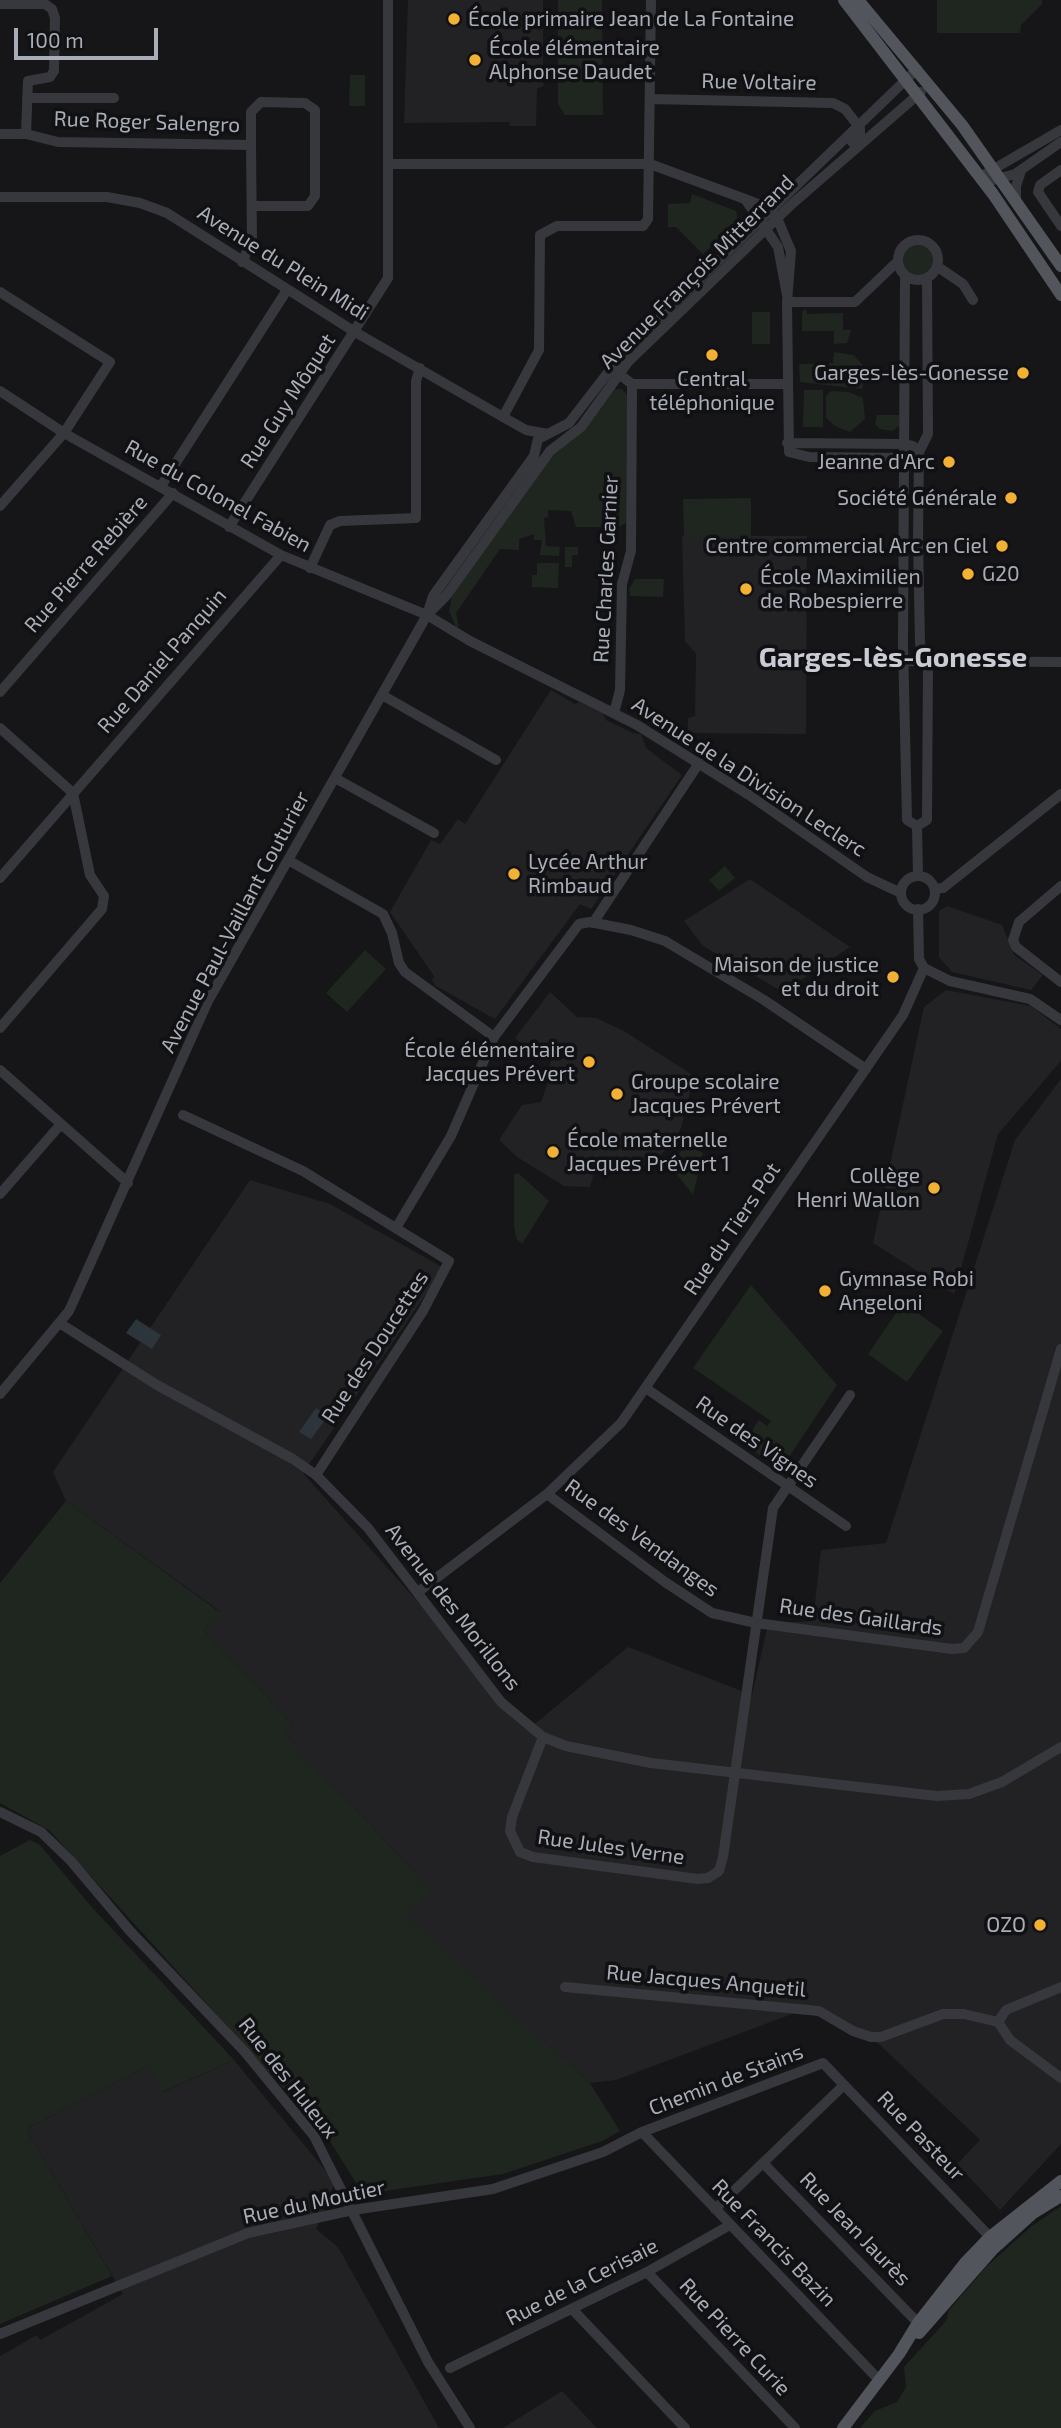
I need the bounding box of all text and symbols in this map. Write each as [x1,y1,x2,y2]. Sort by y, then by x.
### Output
place label: École primaire Jean de La Fontaine [468,6,794,32]
marker: École primaire Jean de La Fontaine [446,11,462,27]
scale bar [18,14,161,58]
text: 100 m [27,27,84,52]
place label: École élémentaire Alphonse Daudet [489,35,660,85]
marker: École élémentaire Alphonse Daudet [467,52,483,68]
street label: Rue Voltaire [701,68,817,96]
street label: Rue Roger Salengro [53,106,241,138]
street label: Avenue François Mitterrand [595,170,799,374]
street label: Avenue du Plein Midi [193,200,373,326]
street label: Rue Guy Môquet [235,329,341,473]
marker: Central téléphonique [704,347,720,363]
place label: Garges-lès-Gonesse [814,360,1009,386]
marker: Garges-lès-Gonesse [1015,365,1031,381]
place label: Central téléphonique [649,366,775,416]
street label: Rue du Colonel Fabien [120,434,316,558]
place label: Jeanne d'Arc [818,449,935,475]
marker: Jeanne d'Arc [941,454,957,470]
street label: Rue Charles Garnier [588,474,624,664]
place label: Société Générale [837,485,997,511]
street label: Rue Pierre Rebière [19,490,153,638]
marker: Société Générale [1003,490,1019,506]
place label: Centre commercial Arc en Ciel [705,533,988,559]
marker: Centre commercial Arc en Ciel [994,538,1010,554]
place label: G20 [982,561,1020,587]
place label: École Maximilien de Robespierre [760,564,921,614]
marker: G20 [960,566,976,582]
marker: École Maximilien de Robespierre [738,581,754,597]
street label: Rue Daniel Panquin [92,584,232,738]
district label: Garges-lès-Gonesse [759,641,1027,675]
street label: Avenue de la Division Leclerc [627,692,871,862]
street label: Avenue Paul-Vaillant Couturier [155,787,315,1057]
place label: Lycée Arthur Rimbaud [528,849,648,899]
marker: Lycée Arthur Rimbaud [506,866,522,882]
place label: Maison de justice et du droit [714,952,879,1002]
marker: Maison de justice et du droit [885,969,901,985]
place label: École élémentaire Jacques Prévert [404,1037,575,1087]
marker: École élémentaire Jacques Prévert [581,1054,597,1070]
place label: Groupe scolaire Jacques Prévert [631,1069,781,1119]
marker: Groupe scolaire Jacques Prévert [609,1086,625,1102]
place label: École maternelle Jacques Prévert 1 [567,1127,730,1177]
marker: École maternelle Jacques Prévert 1 [545,1144,561,1160]
street label: Rue du Tiers Pot [678,1158,786,1300]
place label: Collège Henri Wallon [796,1163,920,1213]
marker: Collège Henri Wallon [926,1180,942,1196]
street label: Rue des Doucettes [316,1266,434,1428]
place label: Gymnase Robi Angeloni [839,1266,974,1316]
marker: Gymnase Robi Angeloni [817,1283,833,1299]
street label: Rue des Vignes [691,1391,823,1493]
street label: Rue des Vendanges [560,1474,724,1602]
street label: Avenue des Morillons [380,1518,526,1696]
street label: Rue des Gaillards [778,1593,944,1641]
street label: Rue Jules Verne [536,1824,686,1870]
place label: OZO [986,1912,1026,1938]
marker: OZO [1032,1917,1048,1933]
street label: Rue Jacques Anquetil [605,1960,807,2002]
street label: Rue des Huleux [233,2013,343,2143]
street label: Chemin de Stains [645,2039,807,2121]
street label: Rue Pasteur [872,2086,970,2186]
street label: Rue Jean Jaurès [794,2167,916,2291]
street label: Rue Francis Bazin [707,2174,841,2312]
street label: Rue du Moutier [241,2175,387,2229]
street label: Rue de la Cerisaie [502,2233,662,2331]
street label: Rue Pierre Curie [674,2273,796,2401]

